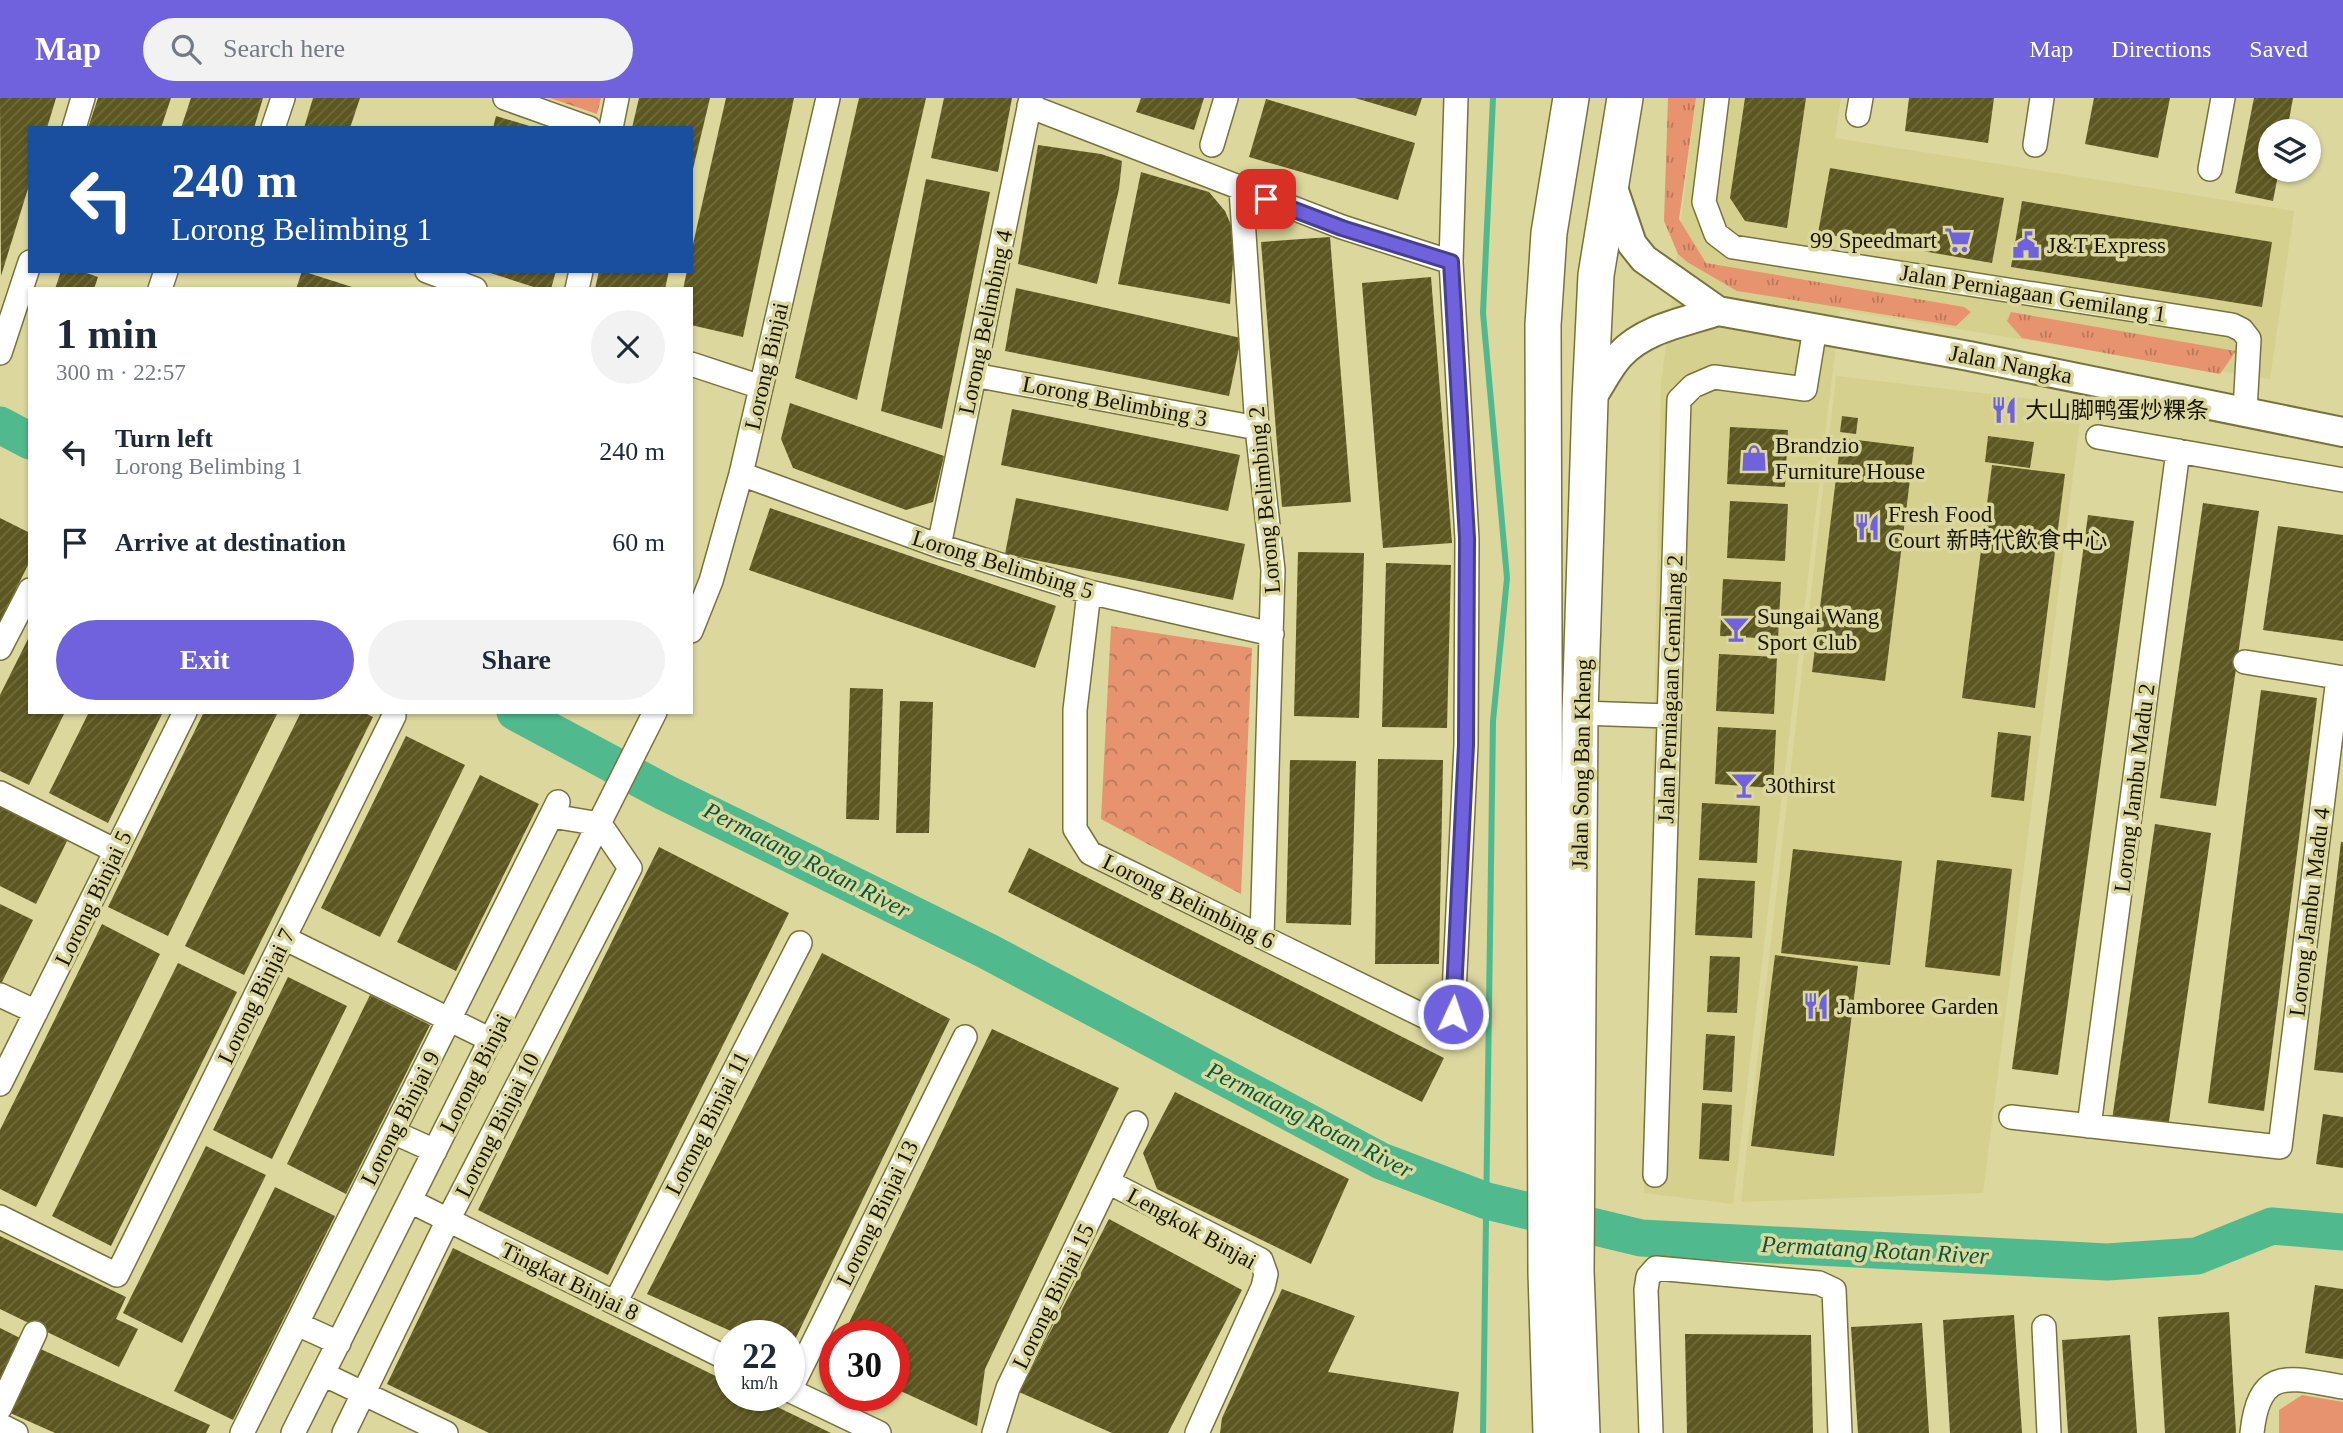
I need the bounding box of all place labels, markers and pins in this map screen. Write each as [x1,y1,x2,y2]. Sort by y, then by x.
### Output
pin [1236,169,1296,229]
supermarket icon: 99 Speedmart [1943,225,1973,255]
place label: 99 Speedmart [1810,228,1938,253]
public building icon: J&T Express [2011,230,2041,260]
place label: J&T Express [2047,233,2166,258]
restaurant icon: 大山脚鸭蛋炒粿条 [1989,395,2019,425]
place label: 大山脚鸭蛋炒粿条 [2025,398,2209,423]
place label: Brandzio Furniture House [1775,433,1925,484]
shop icon: Brandzio Furniture House [1739,443,1769,473]
place label: Fresh Food Court 新時代飲食中心 [1888,502,2107,553]
restaurant icon: Fresh Food Court 新時代飲食中心 [1852,512,1882,542]
place label: Sungai Wang Sport Club [1757,604,1880,655]
bar icon: Sungai Wang Sport Club [1721,614,1751,644]
bar icon: 30thirst [1729,770,1759,800]
place label: 30thirst [1765,773,1836,798]
restaurant icon: Jamboree Garden [1801,991,1831,1021]
place label: Jamboree Garden [1837,994,1999,1019]

